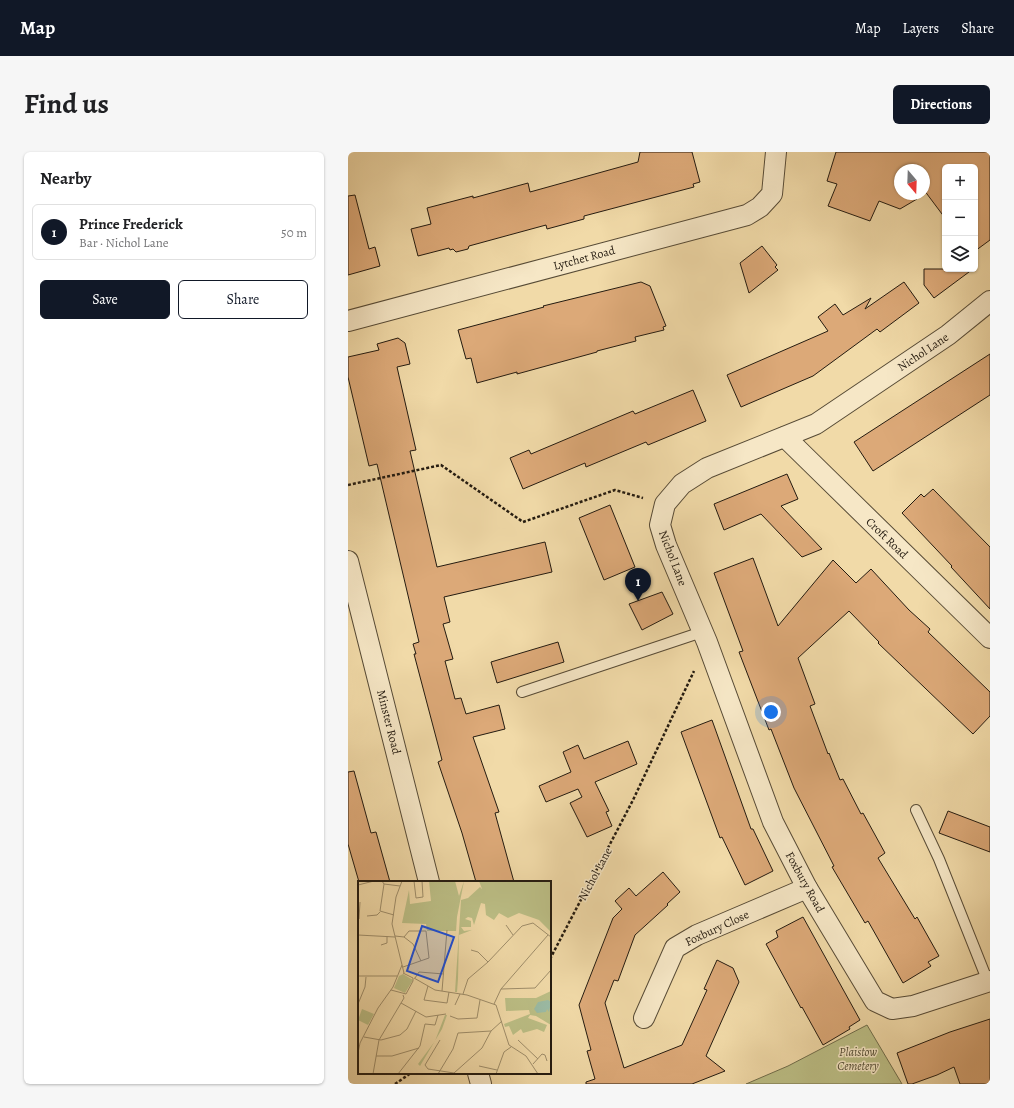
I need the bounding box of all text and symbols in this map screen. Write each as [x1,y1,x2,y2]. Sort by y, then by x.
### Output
text: Map [20,15,55,41]
text: Map [855,19,881,38]
text: Layers [903,19,939,38]
text: Share [961,19,994,38]
text: Find us [24,85,109,123]
button: Directions [893,85,990,124]
north arrow [894,164,930,200]
map controls [942,164,978,272]
button: + [942,164,978,200]
text: Nearby [40,167,91,190]
button: − [942,200,978,236]
text: Prince Frederick [79,214,183,234]
text: 1 [52,224,56,241]
text: 50 m [281,224,307,241]
text: Bar · Nichol Lane [79,234,169,251]
button: layers [942,236,978,272]
street label: Lytchet Road [551,242,617,274]
button: Save [40,280,170,319]
button: Share [178,280,308,319]
street label: Nichol Lane [894,329,952,375]
street label: Croft Road [862,514,912,563]
street label: Nichol Lane [655,528,691,588]
pin: 1 [625,568,651,601]
street label: Minster Road [373,688,405,757]
your location [761,702,781,722]
street label: Nichol Lane [574,845,616,903]
street label: Foxbury Road [782,849,829,916]
inset map [358,881,551,1074]
street label: Foxbury Close [682,906,752,950]
park label: Plaistow Cemetery [837,1044,880,1074]

